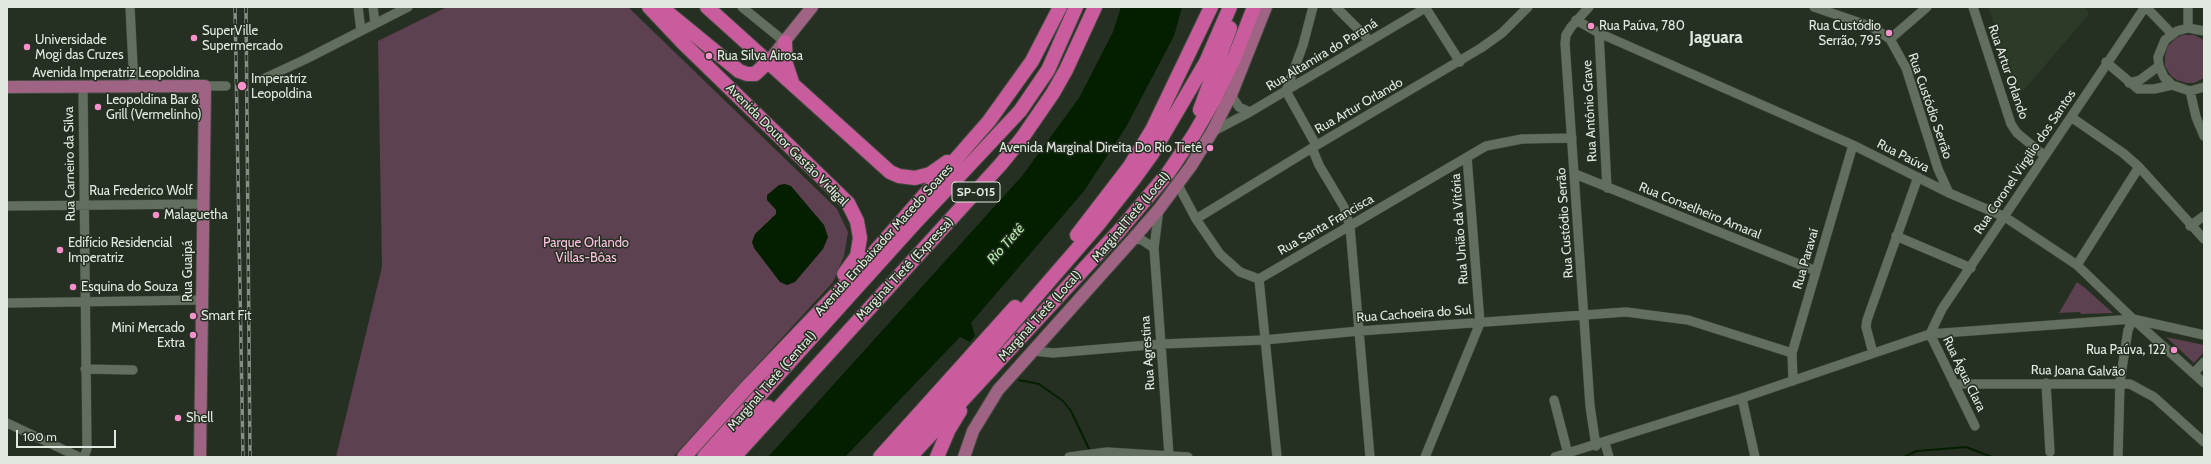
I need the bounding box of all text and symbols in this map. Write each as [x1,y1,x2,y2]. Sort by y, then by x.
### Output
street label: Rua Altamira do Paraná [1264,16,1380,94]
place label: Rua Paúva, 780 [1599,18,1685,34]
place label: Rua Custódio Serrão, 795 [1809,18,1881,49]
marker: Rua Paúva, 780 [1586,21,1596,31]
place label: SuperVille Supermercado [202,23,283,54]
street label: Rua Artur Orlando [1985,23,2031,121]
district label: Jaguara [1689,28,1743,48]
marker: Rua Custódio Serrão, 795 [1884,28,1894,38]
place label: Universidade Mogi das Cruzes [35,32,124,63]
marker: SuperVille Supermercado [189,33,199,43]
marker: Universidade Mogi das Cruzes [22,42,32,52]
place label: Rua Silva Airosa [717,48,803,64]
marker: Rua Silva Airosa [704,51,714,61]
street label: Rua Custódio Serrão [1905,51,1955,161]
street label: Rua Antônio Grave [1580,60,1600,162]
street label: Avenida Imperatriz Leopoldina [33,65,199,81]
place label: Imperatriz Leopoldina [251,71,312,102]
street label: Rua Artur Orlando [1312,75,1406,137]
marker: Imperatriz Leopoldina [236,80,248,92]
street label: Avenida Doutor Gastão Vidigal [723,81,851,209]
street label: Rua Coronel Virgilio dos Santos [1971,87,2079,237]
place label: Leopoldina Bar & Grill (Vermelinho) [106,92,202,123]
marker: Leopoldina Bar & Grill (Vermelinho) [93,102,103,112]
street label: Rua Carneiro da Silva [61,106,79,222]
street label: Rua Paúva [1874,136,1932,176]
place label: Avenida Marginal Direita Do Rio Tietê [999,140,1202,156]
marker: Avenida Marginal Direita Do Rio Tietê [1205,143,1215,153]
street label: Avenida Embaixador Macedo Soares [812,161,956,319]
street label: Rua Custódio Serrão [1553,167,1577,279]
street label: MarginalTietê (Local) [1089,169,1173,265]
street label: Rua União da Vitória [1448,173,1472,285]
street label: Rua Conselheiro Amaral [1637,179,1763,243]
road number: SP-015 [952,182,1000,202]
street label: Rua Frederico Wolf [89,183,193,199]
street label: Rua Santa Francisca [1275,191,1377,259]
place label: Malaguetha [164,207,228,223]
marker: Malaguetha [151,210,161,220]
street label: Marginal Tietê (Expressa) [853,214,957,324]
water label: Rio Tietê [984,221,1028,267]
street label: Rua Paravaí [1790,227,1822,291]
place label: Edifício Residencial Imperatriz [68,235,172,266]
park label: Parque Orlando Villas-Bôas [543,235,629,266]
street label: Rua Guaipá [180,240,196,302]
marker: Edifício Residencial Imperatriz [55,245,65,255]
street label: Marginal Tietê (Local) [995,267,1085,365]
place label: Esquina do Souza [81,279,178,295]
marker: Esquina do Souza [68,282,78,292]
street label: Rua Cachoeira do Sul [1356,302,1472,326]
place label: Smart Fit [201,308,251,324]
marker: Smart Fit [188,311,198,321]
street label: Rua Agrestina [1138,315,1158,391]
place label: Mini Mercado Extra [111,320,185,351]
street label: Marginal Tietê (Central) [724,328,820,434]
marker: Mini Mercado Extra [188,330,198,340]
street label: Rua Água Clara [1939,334,1989,414]
place label: Rua Paúva, 122 [2086,342,2166,358]
marker: Rua Paúva, 122 [2169,345,2179,355]
street label: Rua Joana Galvão [2031,362,2125,380]
place label: Shell [186,410,213,426]
marker: Shell [173,413,183,423]
scale bar [18,422,118,448]
text: 100 m [23,429,57,444]

